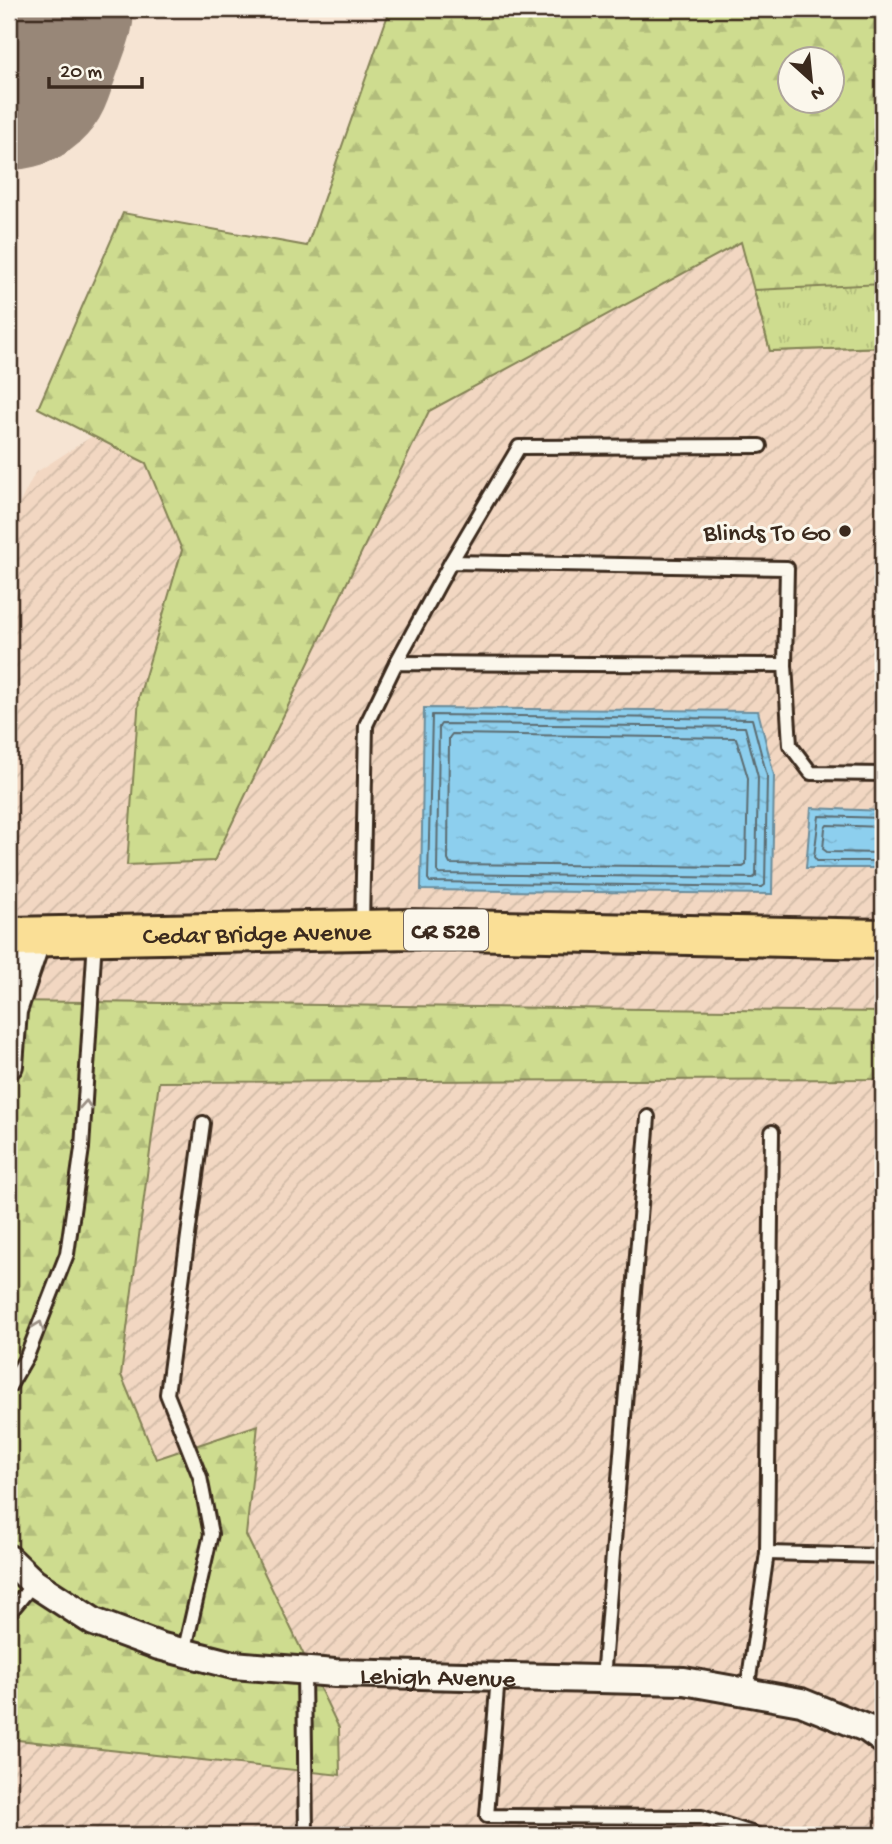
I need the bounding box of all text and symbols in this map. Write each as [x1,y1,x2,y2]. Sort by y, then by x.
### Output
scale bar [49,46,142,90]
north arrow [776,46,846,116]
text: 20 m [60,61,102,86]
text: N [806,79,828,105]
place label: Blinds To Go [702,520,831,551]
marker: Blinds To Go [837,523,853,539]
road number: CR 528 [404,910,488,950]
street label: Cedar Bridge Avenue [142,919,372,954]
one-way arrow [78,1099,93,1110]
one-way arrow [31,1320,45,1332]
street label: Lehigh Avenue [359,1663,516,1697]

